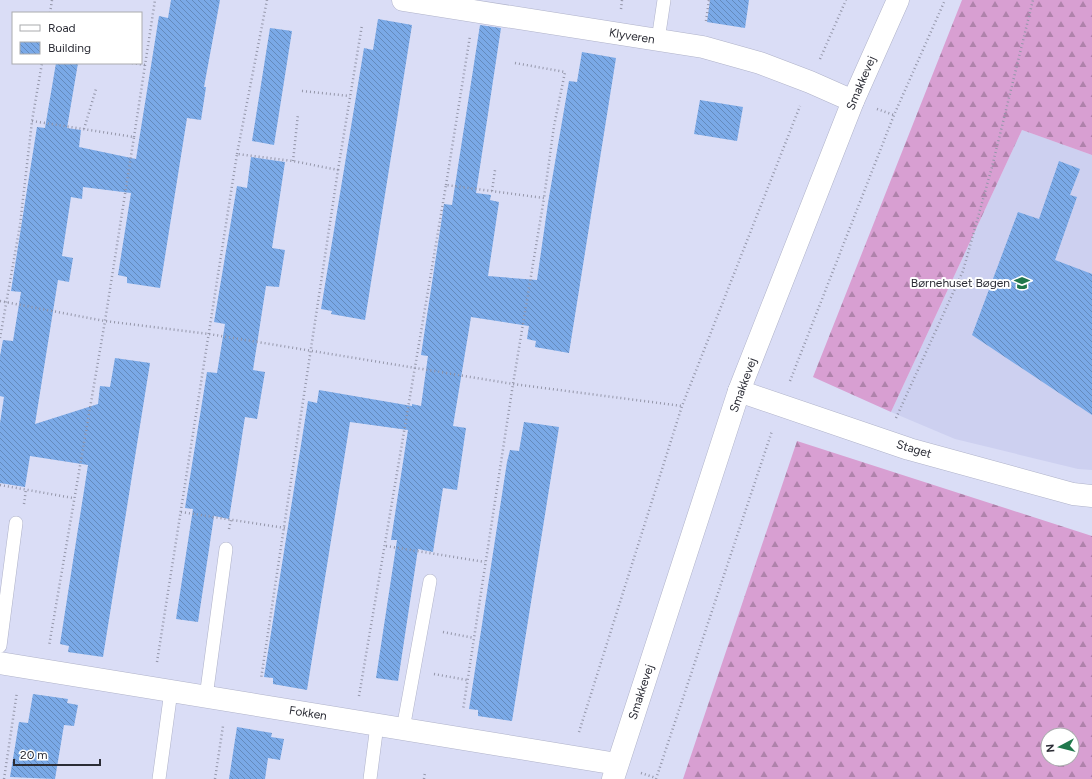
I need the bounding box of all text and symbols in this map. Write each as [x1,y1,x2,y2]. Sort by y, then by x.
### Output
legend [12,12,142,64]
text: Road [48,21,76,35]
street label: Klyveren [608,25,656,47]
text: Building [48,41,91,55]
street label: Smakkevej [843,54,879,112]
school or university icon: Børnehuset Bøgen [1013,274,1031,292]
place label: Børnehuset Bøgen [911,276,1010,290]
street label: Smakkevej [727,356,759,414]
street label: Staget [895,437,934,461]
street label: Smakkevej [625,663,657,721]
street label: Fokken [288,703,328,723]
north arrow [1040,727,1080,767]
scale bar [14,741,100,767]
text: N [1044,743,1058,753]
text: 20 m [20,748,48,762]

